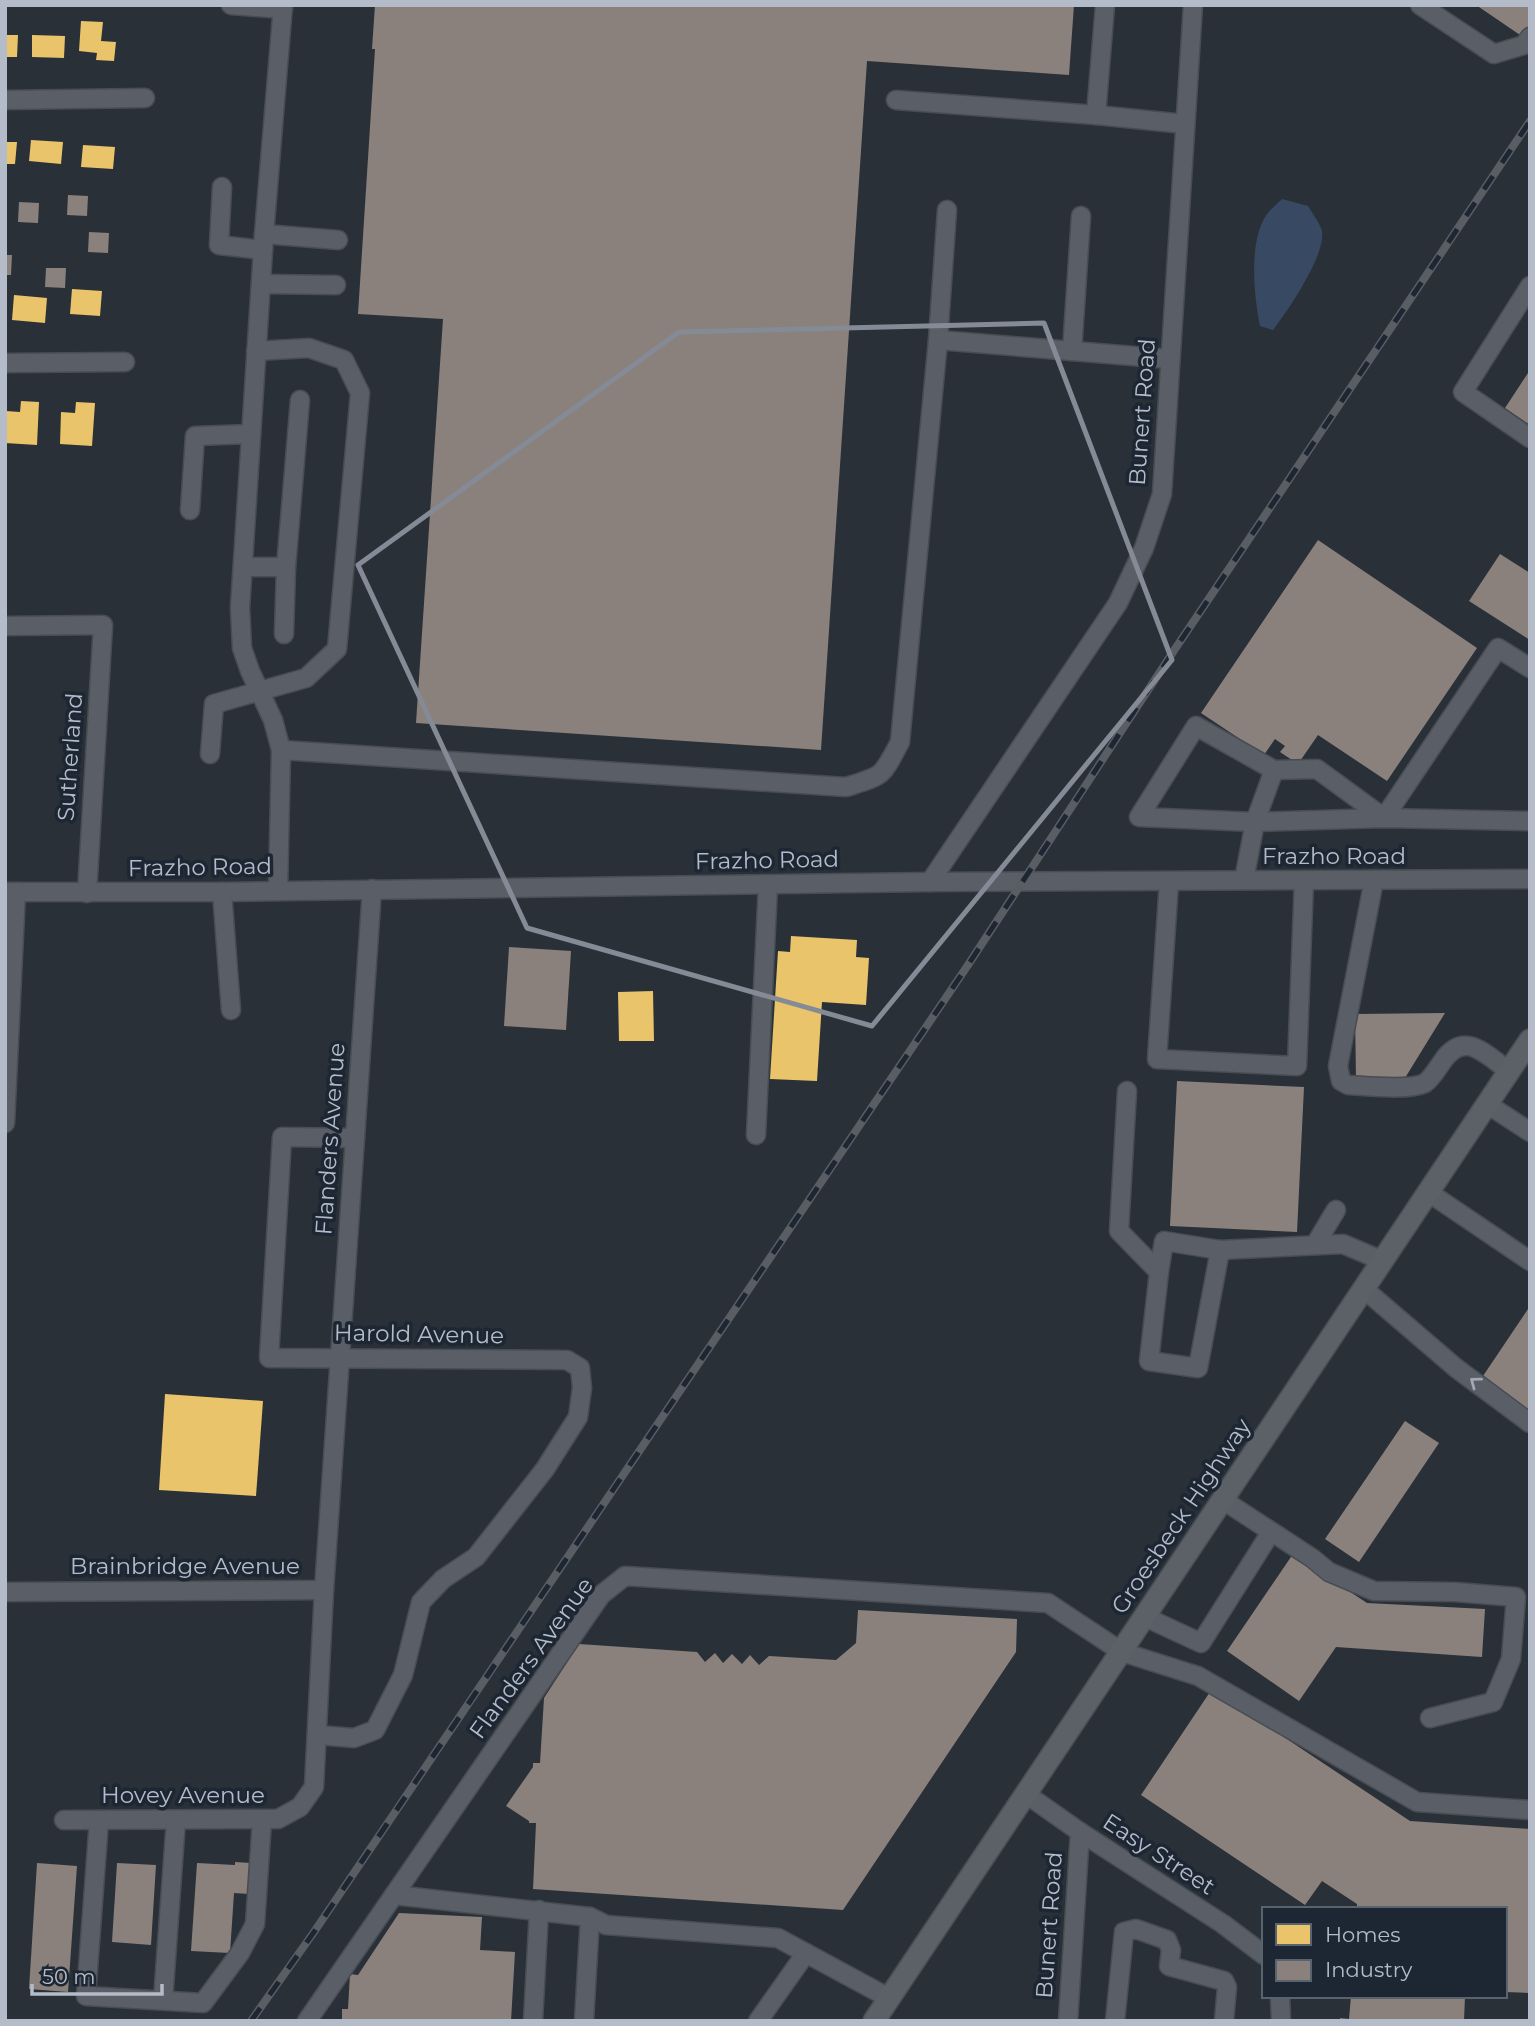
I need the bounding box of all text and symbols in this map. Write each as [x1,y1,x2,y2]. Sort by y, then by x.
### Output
street label: Bunert Road [1123,338,1161,486]
street label: Sutherland [52,692,88,822]
street label: Frazho Road [1262,842,1406,870]
street label: Frazho Road [695,845,839,875]
street label: Frazho Road [128,852,272,882]
street label: Flanders Avenue [309,1042,351,1236]
street label: Harold Avenue [334,1319,504,1349]
one-way arrow [1470,1378,1483,1390]
street label: Groesbeck Highway [1105,1413,1257,1619]
street label: Brainbridge Avenue [70,1552,300,1580]
street label: Flanders Avenue [463,1572,599,1744]
street label: Hovey Avenue [101,1781,265,1809]
street label: Easy Street [1098,1807,1220,1901]
street label: Bunert Road [1030,1851,1068,1999]
legend [1262,1907,1507,1998]
text: Homes [1325,1922,1400,1947]
scale bar [32,1952,161,1996]
text: Industry [1325,1957,1413,1982]
text: 50 m [42,1964,96,1989]

